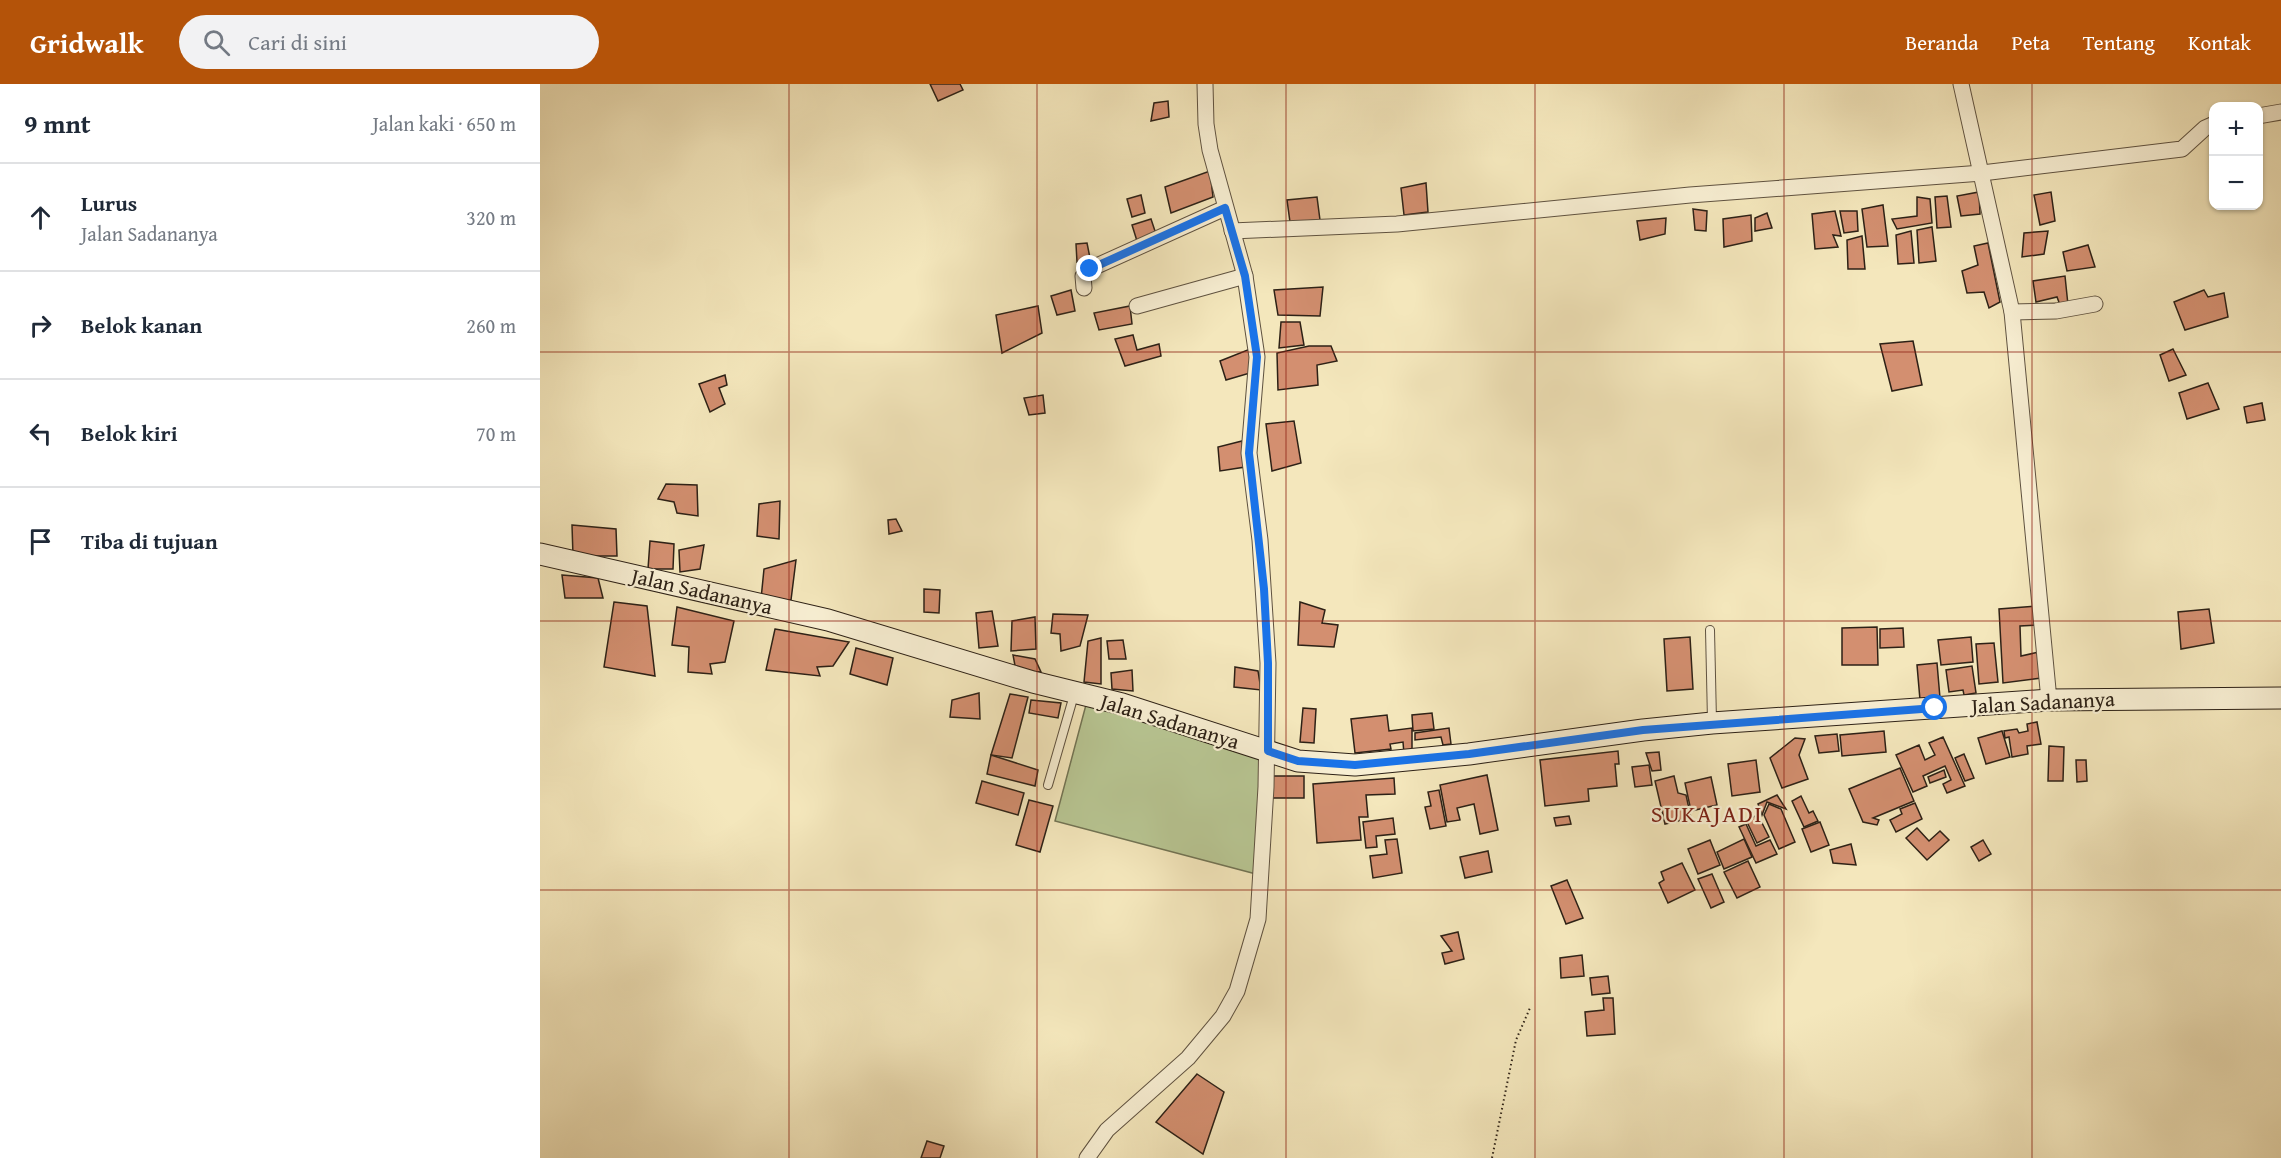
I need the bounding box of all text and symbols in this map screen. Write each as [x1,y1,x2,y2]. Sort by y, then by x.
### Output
search box [179,15,599,69]
text: Gridwalk [30,22,143,63]
icon: search [200,26,233,59]
text: Cari di sini [248,26,347,58]
text: Beranda [1905,27,1978,58]
text: Peta [2011,27,2050,58]
text: Tentang [2083,27,2155,58]
text: Kontak [2188,27,2251,58]
map controls [2209,102,2263,210]
button: + [2209,102,2263,156]
text: 9 mnt [24,104,91,143]
text: Jalan kaki · 650 m [372,109,516,138]
button: − [2209,156,2263,210]
text: Lurus [81,187,137,219]
icon: ahead [24,201,57,234]
text: 320 m [466,203,516,232]
text: Jalan Sadananya [81,219,218,248]
route end [1076,255,1102,281]
icon: right [24,309,57,342]
text: Belok kanan [81,309,202,341]
text: 260 m [466,311,516,340]
icon: left [24,417,57,450]
text: Belok kiri [81,417,178,449]
text: 70 m [476,419,516,448]
icon: arrive [24,525,57,558]
text: Tiba di tujuan [81,525,218,557]
street label: Jalan Sadananya [626,559,776,622]
street label: Jalan Sadananya [1967,683,2116,721]
street label: Jalan Sadananya [1094,684,1243,757]
route start [1921,694,1947,720]
district label: SUKAJADI [1651,796,1763,831]

